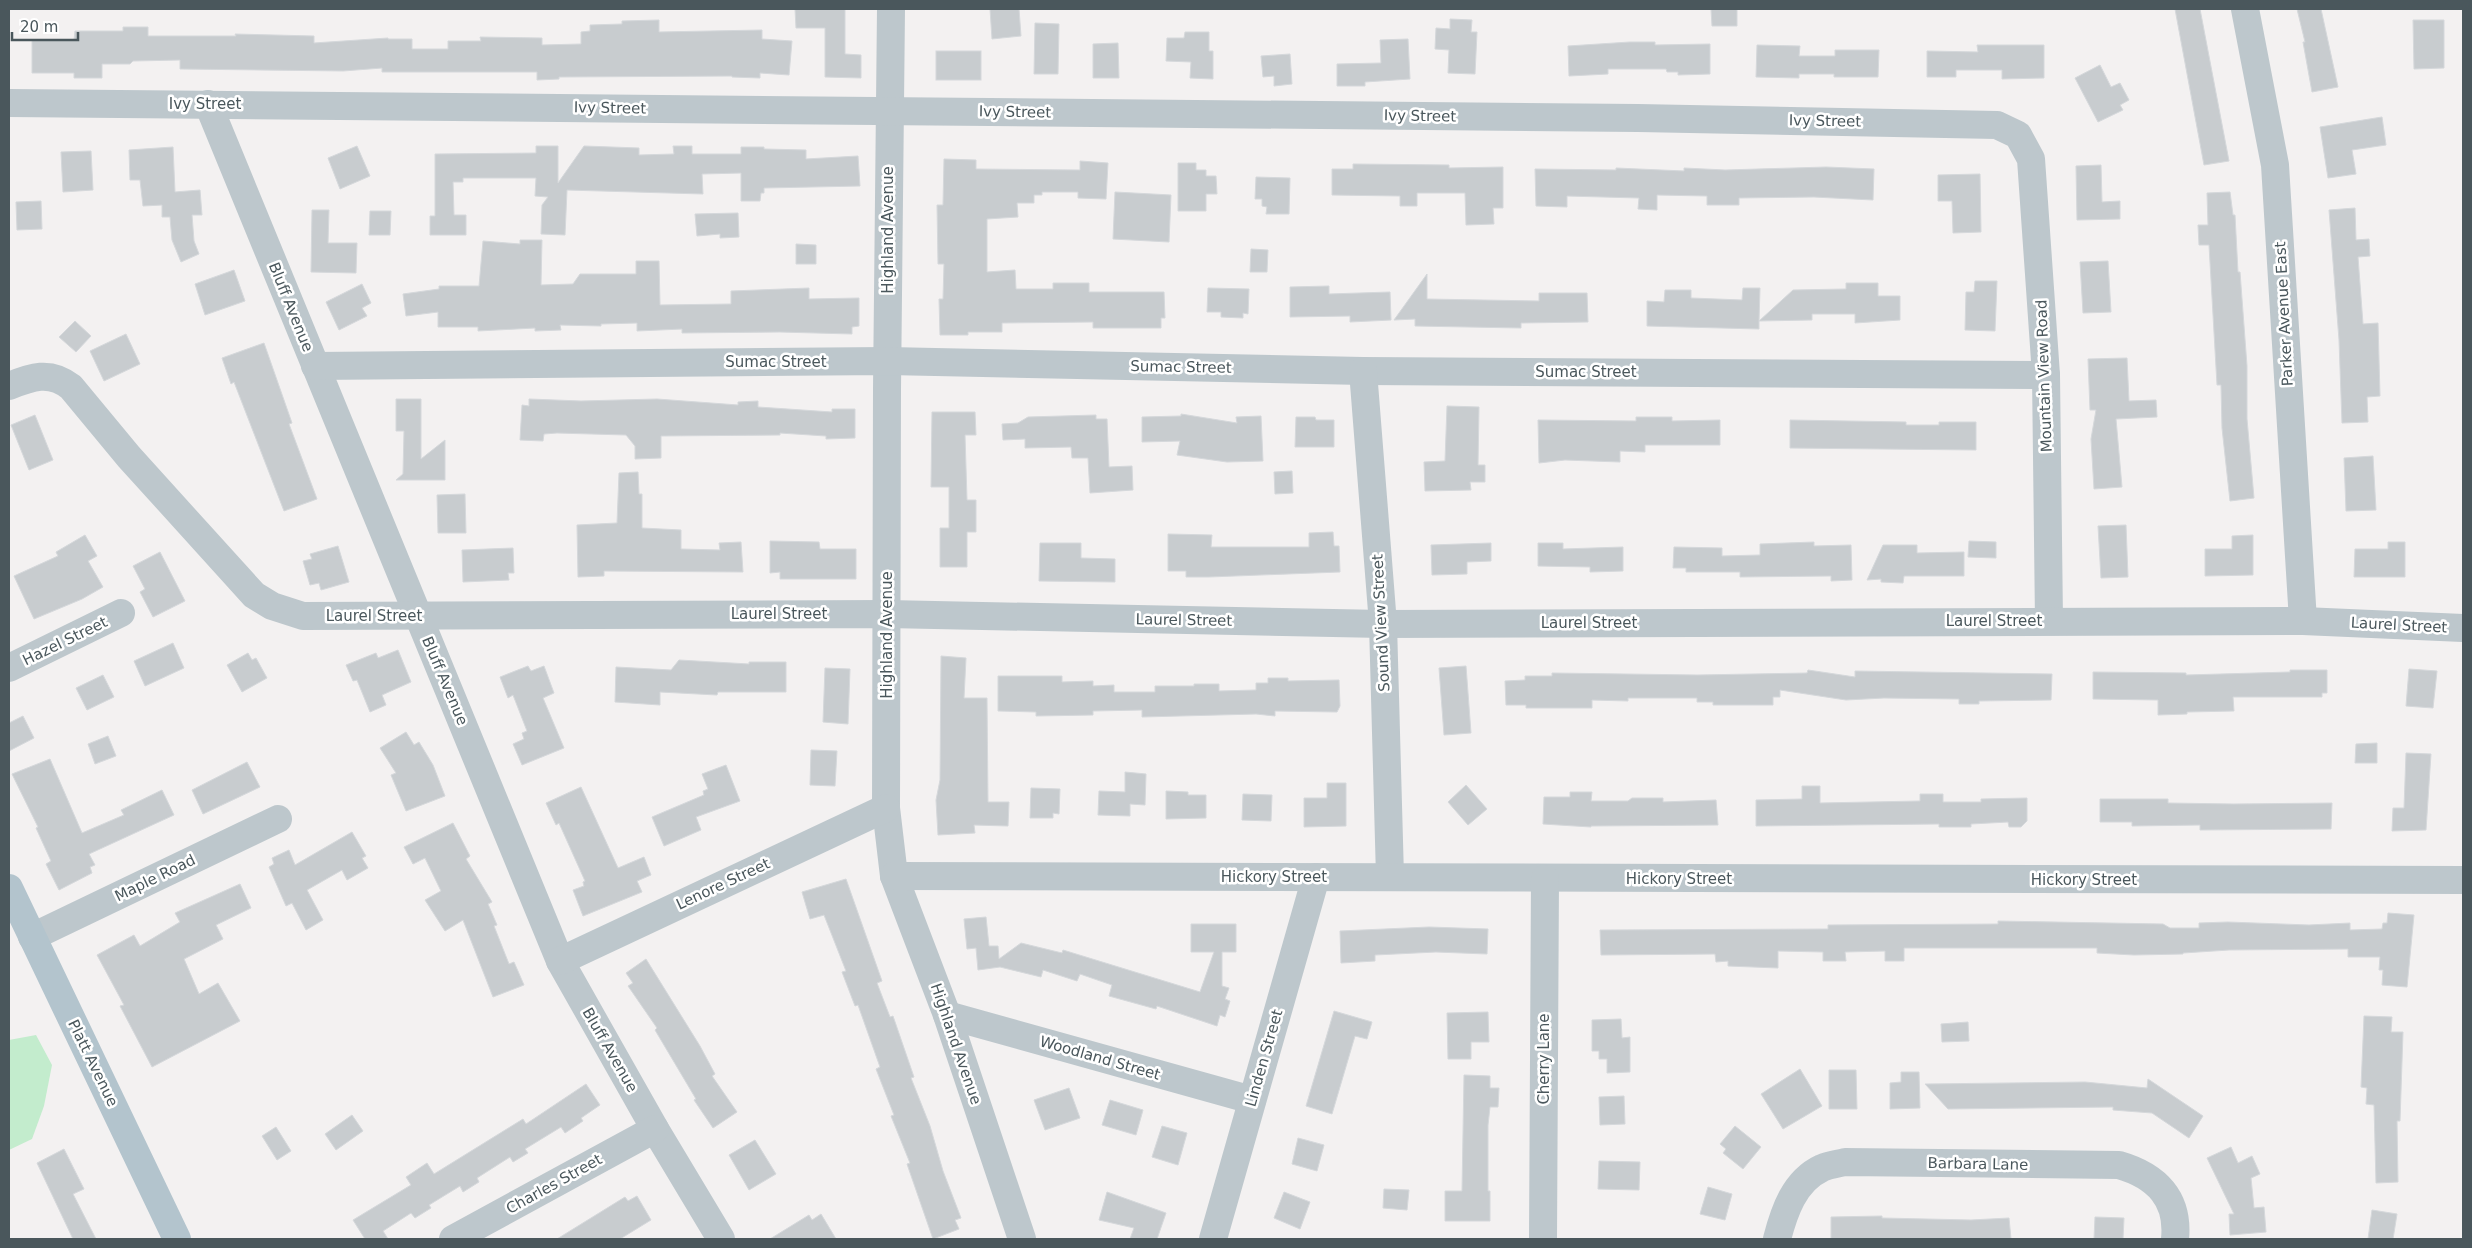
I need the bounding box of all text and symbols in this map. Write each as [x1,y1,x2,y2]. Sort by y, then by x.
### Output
scale bar [12,10,79,42]
text: 20 m [20,18,58,36]
street label: Ivy Street [169,95,241,113]
street label: Ivy Street [574,98,647,118]
street label: Ivy Street [979,102,1052,122]
street label: Ivy Street [1384,106,1457,126]
street label: Ivy Street [1789,111,1862,131]
street label: Highland Avenue [879,166,897,294]
street label: Parker Avenue East [2271,241,2297,387]
street label: Bluff Avenue [265,260,317,354]
street label: Mountain View Road [2032,299,2056,453]
street label: Sumac Street [725,353,827,371]
street label: Sumac Street [1130,357,1232,377]
street label: Sumac Street [1535,363,1637,381]
street label: Sound View Street [1368,554,1394,692]
street label: Highland Avenue [878,571,896,699]
street label: Laurel Street [731,605,827,623]
street label: Laurel Street [326,607,422,625]
street label: Laurel Street [1136,610,1233,630]
street label: Laurel Street [1946,612,2042,630]
street label: Hazel Street [20,613,110,669]
street label: Laurel Street [2350,613,2448,637]
street label: Laurel Street [1541,614,1637,632]
street label: Bluff Avenue [418,634,472,728]
street label: Maple Road [112,851,198,905]
street label: Lenore Street [673,854,773,914]
street label: Hickory Street [1221,868,1327,886]
street label: Hickory Street [1626,870,1732,888]
street label: Hickory Street [2031,871,2137,889]
street label: Highland Avenue [927,981,985,1107]
street label: Bluff Avenue [579,1004,641,1096]
street label: Linden Street [1241,1007,1287,1109]
street label: Cherry Lane [1535,1013,1553,1105]
street label: Platt Avenue [64,1017,122,1109]
street label: Woodland Street [1038,1032,1162,1084]
street label: Charles Street [503,1150,605,1218]
street label: Barbara Lane [1927,1154,2029,1174]

